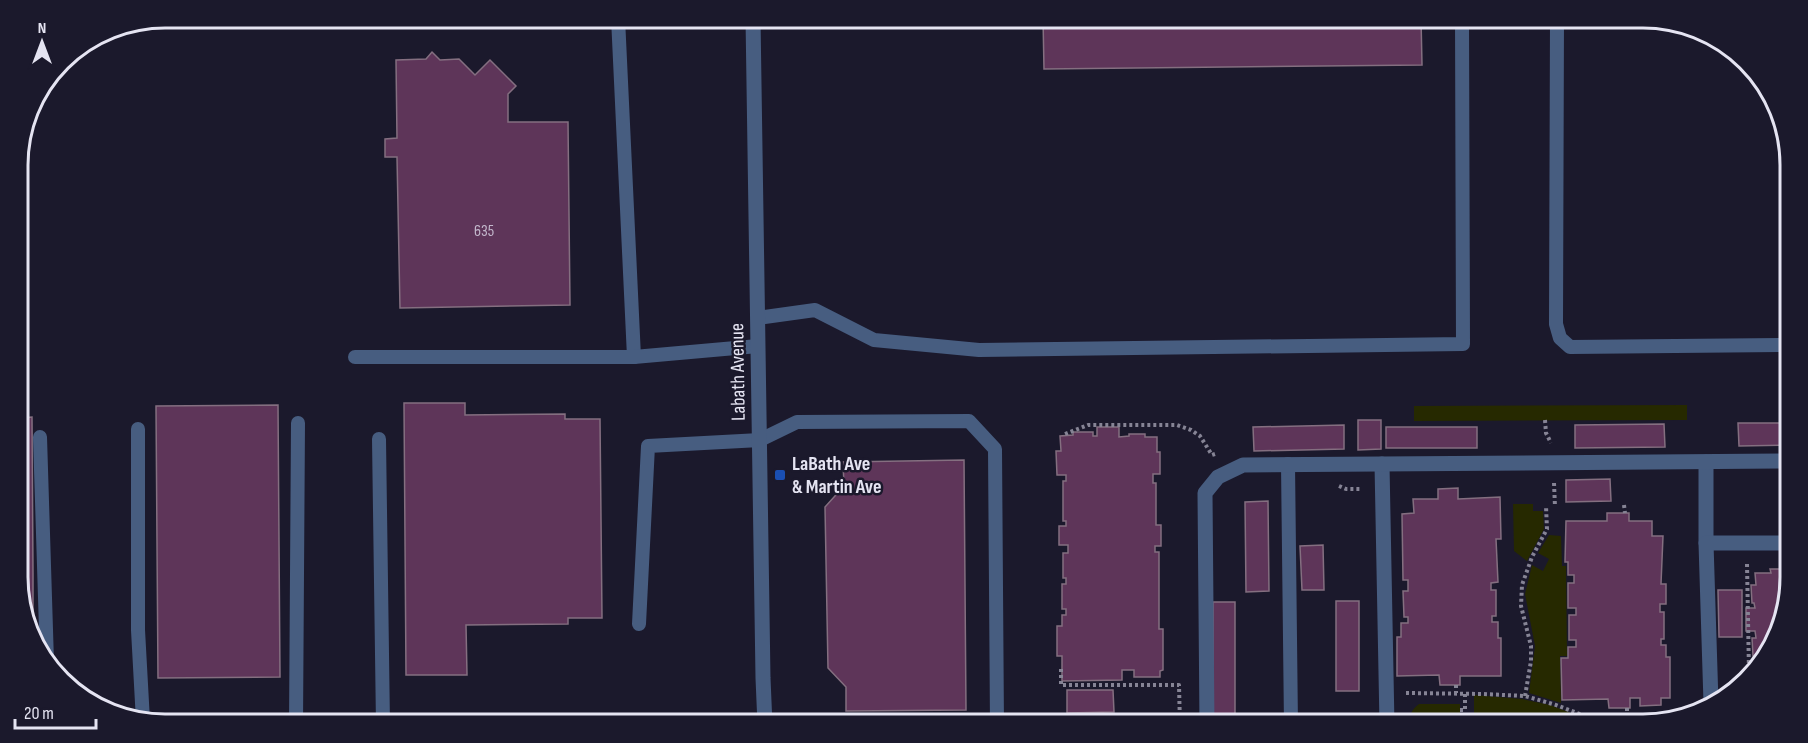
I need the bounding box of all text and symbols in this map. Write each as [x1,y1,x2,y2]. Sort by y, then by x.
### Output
north arrow [12,12,72,72]
text: N [38,19,46,38]
house number: 635 [474,222,494,241]
street label: Labath Avenue [725,323,751,421]
place label: LaBath Ave & Martin Ave [792,452,882,499]
marker: LaBath Ave & Martin Ave [773,468,787,482]
scale bar [15,692,96,730]
text: 20 m [24,703,54,724]

